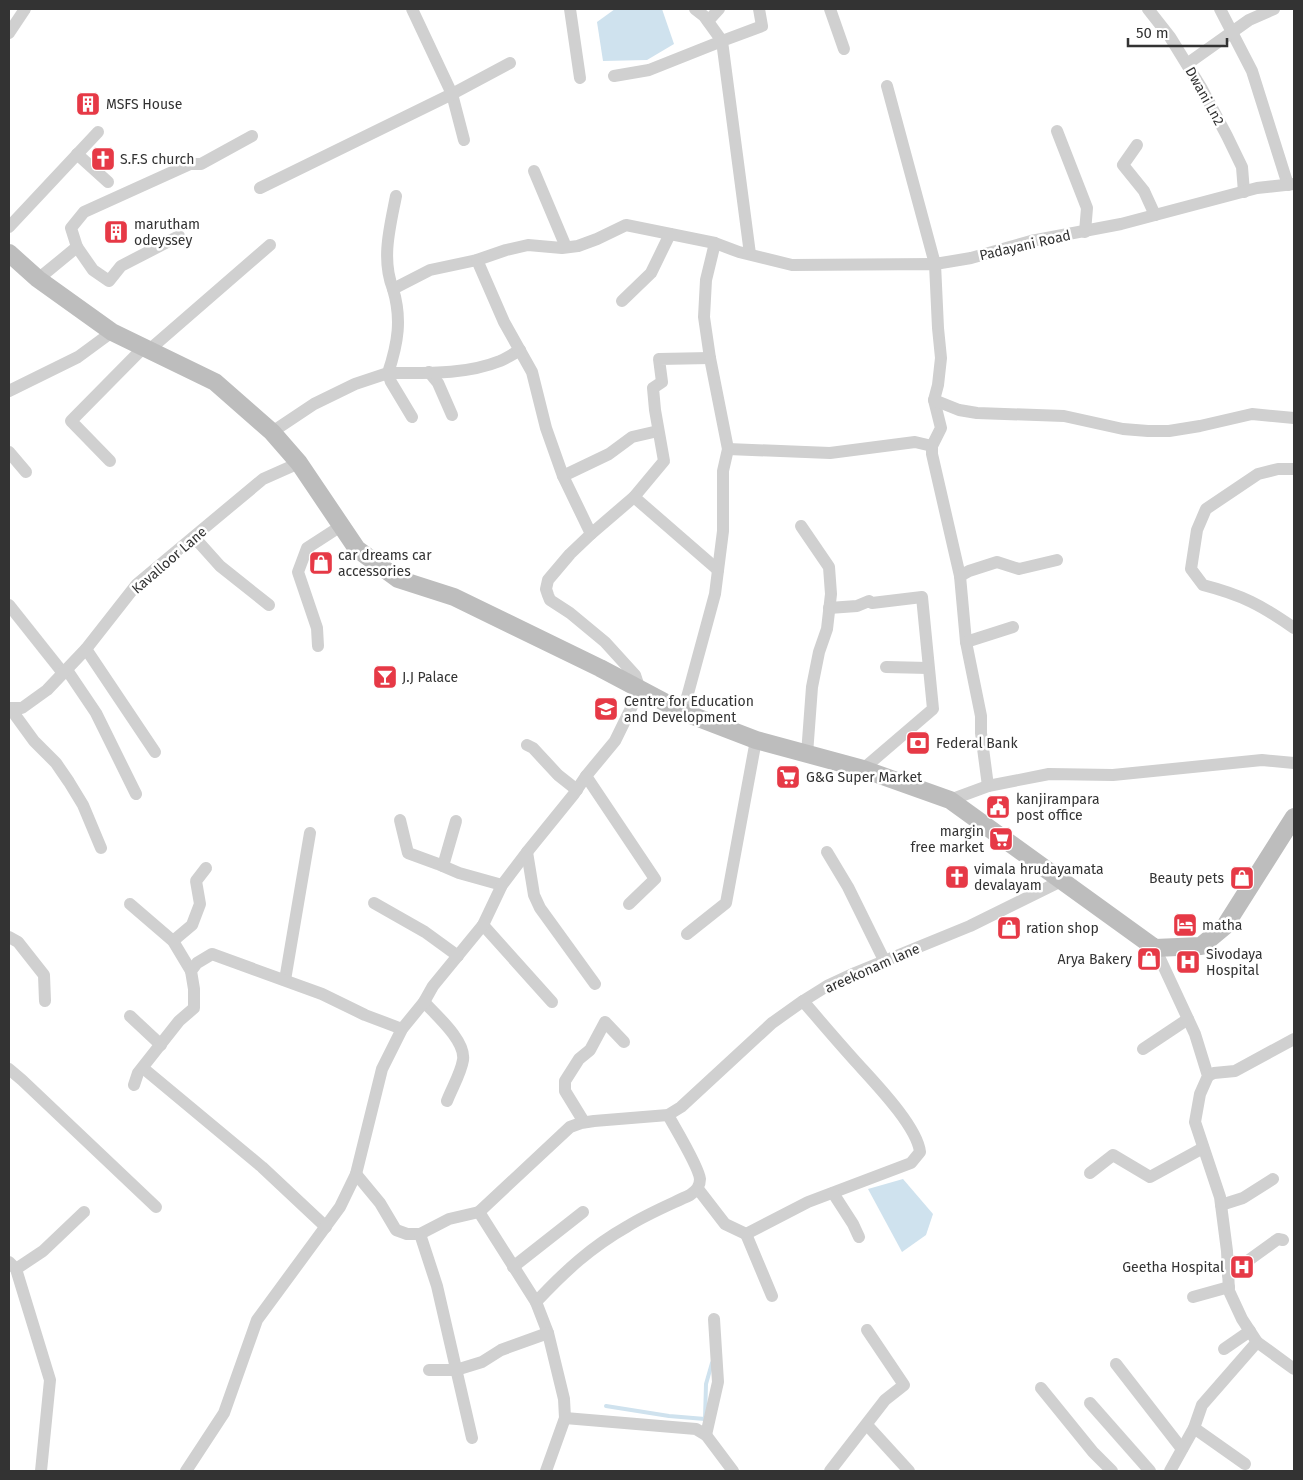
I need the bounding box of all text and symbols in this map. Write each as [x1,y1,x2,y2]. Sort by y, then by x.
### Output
scale bar [1128,15,1227,47]
text: 50 m [1136,24,1169,42]
street label: Dwani Ln2 [1182,64,1228,129]
building icon: MSFS House [75,91,101,117]
place label: MSFS House [106,96,182,113]
church icon: S.F.S church [90,146,116,172]
place label: S.F.S church [120,151,194,168]
place label: marutham odeyssey [134,216,200,249]
building icon: marutham odeyssey [103,219,129,245]
street label: Padayani Road [978,227,1072,264]
street label: Kavalloor Lane [128,523,210,597]
place label: car dreams car accessories [338,547,432,580]
shop icon: car dreams car accessories [308,550,334,576]
bar icon: J.J Palace [372,664,398,690]
place label: J.J Palace [402,669,458,686]
place label: Centre for Education and Development [624,693,754,726]
school or university icon: Centre for Education and Development [593,696,619,722]
bank icon: Federal Bank [905,730,931,756]
place label: Federal Bank [936,735,1019,752]
supermarket icon: G&G Super Market [775,764,801,790]
place label: G&G Super Market [806,769,923,786]
place label: kanjirampara post office [1016,791,1100,824]
public building icon: kanjirampara post office [985,794,1011,820]
place label: margin free market [911,823,985,856]
supermarket icon: margin free market [988,826,1014,852]
place label: vimala hrudayamata devalayam [974,861,1104,894]
church icon: vimala hrudayamata devalayam [944,864,970,890]
shop icon: Beauty pets [1229,865,1255,891]
place label: Beauty pets [1149,870,1224,887]
hotel icon: matha [1172,912,1198,938]
shop icon: ration shop [996,915,1022,941]
place label: matha [1202,917,1243,934]
place label: ration shop [1026,920,1099,937]
street label: areekonam lane [822,940,922,997]
shop icon: Arya Bakery [1136,946,1162,972]
place label: Sivodaya Hospital [1206,946,1263,979]
hospital icon: Sivodaya Hospital [1175,949,1201,975]
place label: Arya Bakery [1057,951,1132,968]
hospital icon: Geetha Hospital [1229,1254,1255,1280]
place label: Geetha Hospital [1122,1259,1224,1276]

